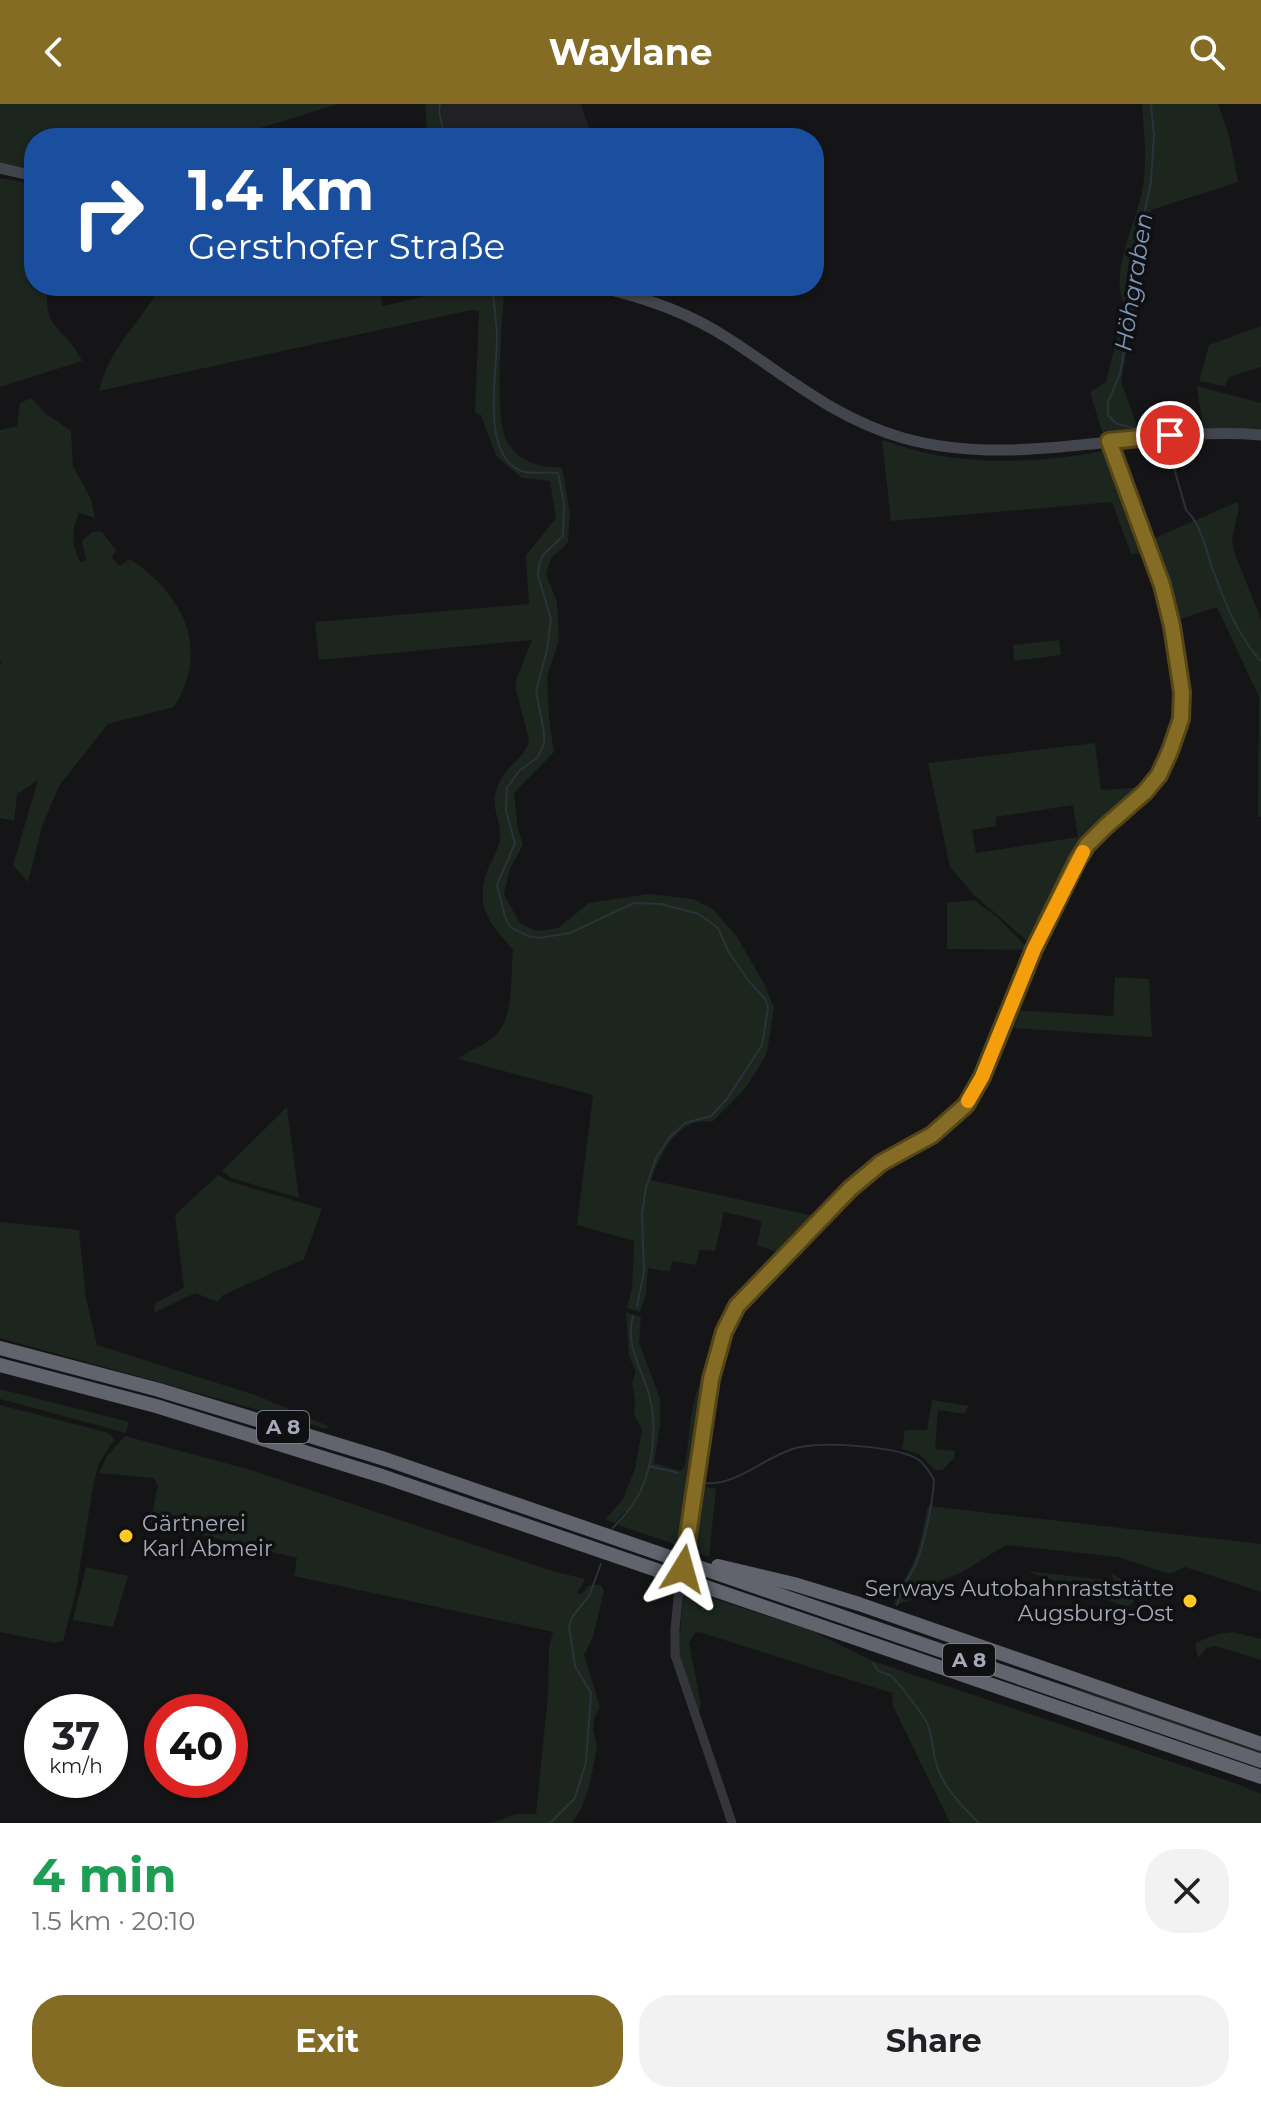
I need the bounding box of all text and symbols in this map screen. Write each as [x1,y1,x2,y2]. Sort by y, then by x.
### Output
icon: back [32,30,76,74]
text: Waylane [548,30,713,74]
icon: search [1185,30,1229,74]
text: 1.4 km [188,156,374,224]
icon: right [56,160,160,264]
water label: Höhgraben [1108,211,1159,353]
text: Gersthofer Straße [188,224,505,268]
pin [1136,401,1204,469]
icon: arrive [1148,413,1192,457]
road number: A 8 [257,1411,309,1443]
place label: Gärtnerei Karl Abmeir [142,1510,273,1562]
marker: Gärtnerei Karl Abmeir [117,1527,135,1545]
position arrow [641,1527,725,1611]
place label: Serways Autobahnraststätte Augsburg-Ost [865,1575,1174,1627]
marker: Serways Autobahnraststätte Augsburg-Ost [1181,1592,1199,1610]
road number: A 8 [943,1644,995,1676]
speed limit sign: 40 [144,1694,248,1798]
text: 37 [52,1711,100,1760]
text: km/h [49,1754,103,1778]
text: 4 min [32,1846,177,1904]
button: close [1145,1849,1229,1933]
text: 1.5 km · 20:10 [32,1905,196,1937]
button: Exit [32,1995,623,2087]
button: Share [639,1995,1229,2087]

